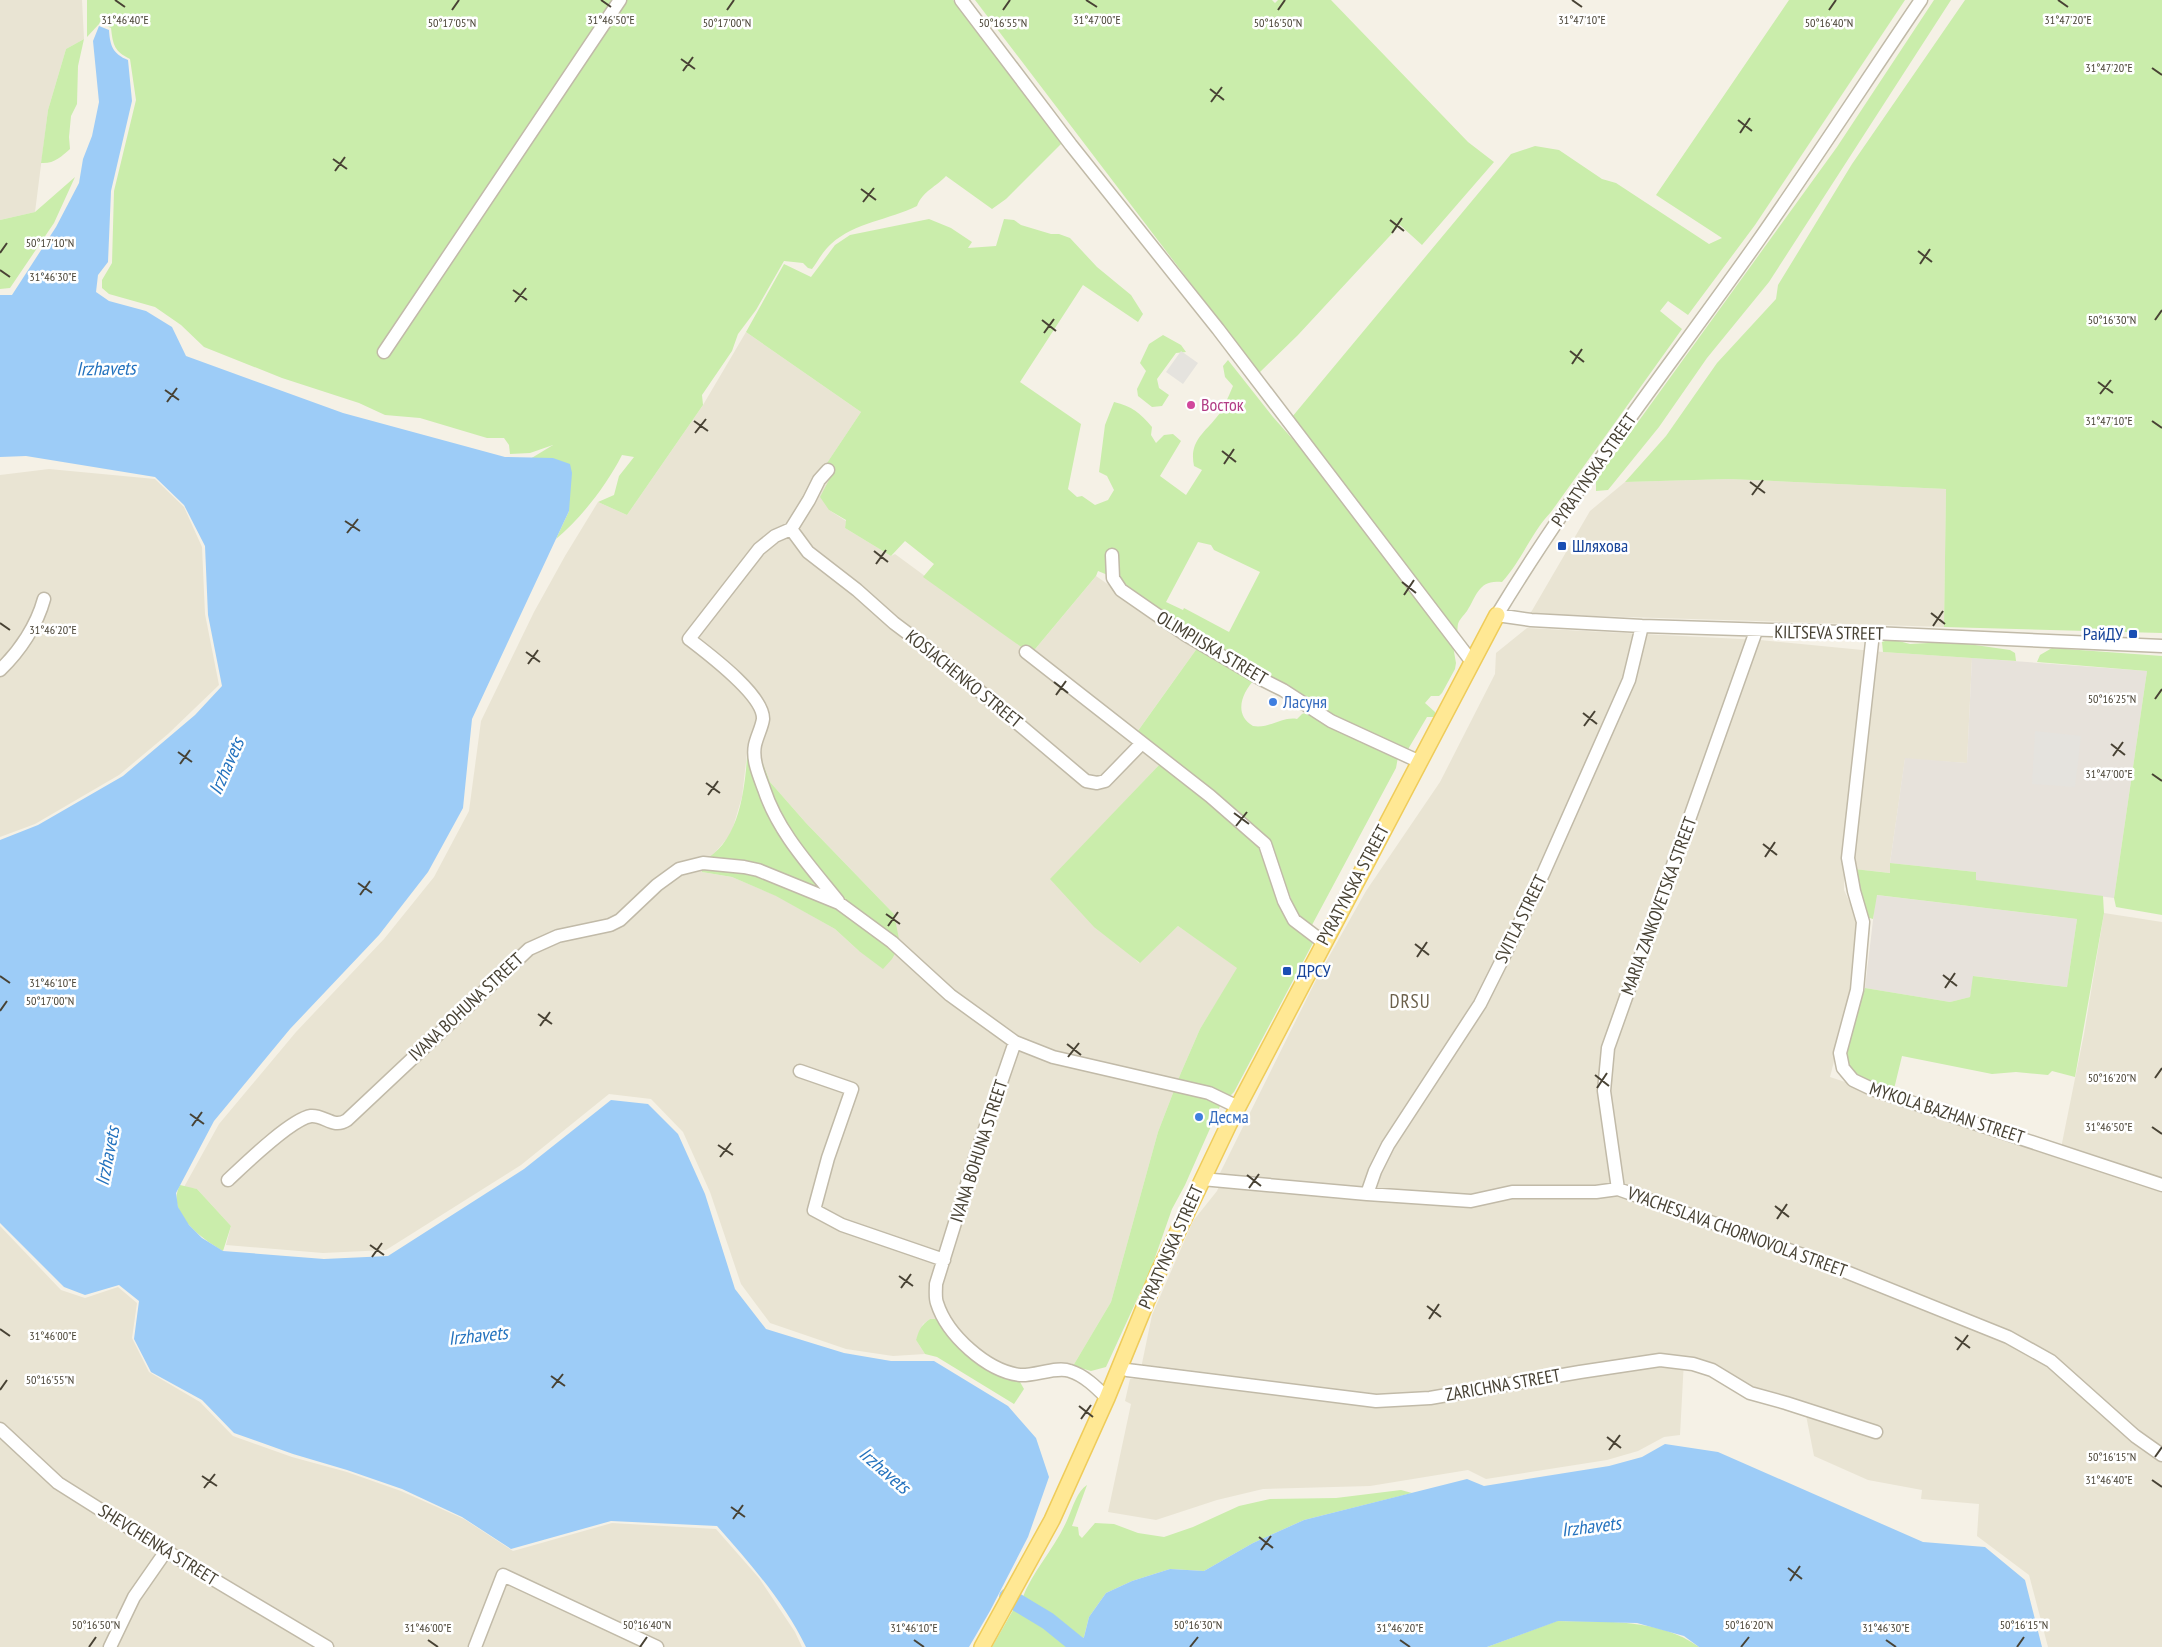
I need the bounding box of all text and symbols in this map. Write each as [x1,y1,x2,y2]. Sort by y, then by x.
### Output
text: 31°46'40"E [101,12,149,27]
text: 31°46'50"E [587,12,635,27]
text: 31°47'00"E [1073,12,1121,27]
text: 31°47'10"E [1558,12,1606,27]
text: 31°47'20"E [2044,12,2092,27]
text: 50°17'05"N [428,15,476,30]
text: 50°17'00"N [703,15,751,30]
text: 50°16'55"N [979,15,1027,30]
text: 50°16'50"N [1254,15,1302,30]
text: 50°16'40"N [1805,15,1853,30]
text: 31°47'20"E [2085,60,2133,75]
text: 50°17'10"N [26,235,74,250]
text: 31°46'30"E [29,269,77,284]
text: 50°16'30"N [2088,312,2136,327]
water label: Irzhavets [76,355,137,381]
place label: Восток [1201,393,1244,416]
marker: Восток [1185,399,1197,411]
street label: PYRATYNSKA STREET [1546,409,1641,531]
text: 31°47'10"E [2085,413,2133,428]
place label: Шляхова [1572,534,1628,557]
marker: Шляхова [1556,540,1568,552]
street label: OLIMPIISKA STREET [1153,605,1272,690]
street label: KILTSEVA STREET [1774,620,1884,645]
text: 31°46'20"E [29,622,77,637]
place label: РайДУ [2083,622,2124,645]
street label: KOSIACHENKO STREET [901,624,1027,733]
marker: РайДУ [2127,628,2139,640]
place label: Ласуня [1282,690,1327,713]
text: 50°16'25"N [2088,691,2136,706]
marker: Ласуня [1267,696,1279,708]
water label: Irzhavets [203,733,250,798]
text: 31°47'00"E [2085,766,2133,781]
street label: MARIA ZANKOVETSKA STREET [1616,814,1701,998]
street label: PYRATYNSKA STREET [1311,821,1394,949]
street label: SVITLA STREET [1489,871,1552,967]
street label: IVANA BOHUNA STREET [404,948,528,1066]
place label: ДРСУ [1297,959,1331,982]
marker: ДРСУ [1281,965,1293,977]
text: 31°46'10"E [29,975,77,990]
district label: DRSU [1389,989,1431,1013]
text: 50°17'00"N [26,993,74,1008]
text: 50°16'20"N [2088,1070,2136,1085]
street label: IVANA BOHUNA STREET [945,1077,1012,1225]
street label: MYKOLA BAZHAN STREET [1867,1077,2028,1148]
place label: Десма [1209,1105,1249,1128]
marker: Десма [1193,1111,1205,1123]
text: 31°46'50"E [2085,1119,2133,1134]
water label: Irzhavets [90,1123,125,1187]
street label: PYRATYNSKA STREET [1133,1181,1208,1312]
street label: VYACHESLAVA CHORNOVOLA STREET [1623,1181,1850,1282]
water label: Irzhavets [447,1320,510,1350]
text: 31°46'00"E [29,1328,77,1343]
street label: ZARICHNA STREET [1444,1363,1562,1406]
text: 50°16'55"N [26,1372,74,1387]
water label: Irzhavets [855,1441,916,1500]
text: 50°16'15"N [2088,1449,2136,1464]
text: 31°46'40"E [2085,1472,2133,1487]
street label: SHEVCHENKA STREET [94,1499,222,1590]
water label: Irzhavets [1560,1510,1623,1542]
text: 50°16'50"N [72,1617,120,1632]
text: 50°16'40"N [623,1617,671,1632]
text: 50°16'30"N [1174,1617,1222,1632]
text: 50°16'20"N [1725,1617,1773,1632]
text: 50°16'15"N [2000,1617,2048,1632]
text: 31°46'00"E [404,1620,452,1635]
text: 31°46'10"E [890,1620,938,1635]
text: 31°46'20"E [1376,1620,1424,1635]
text: 31°46'30"E [1862,1620,1910,1635]

